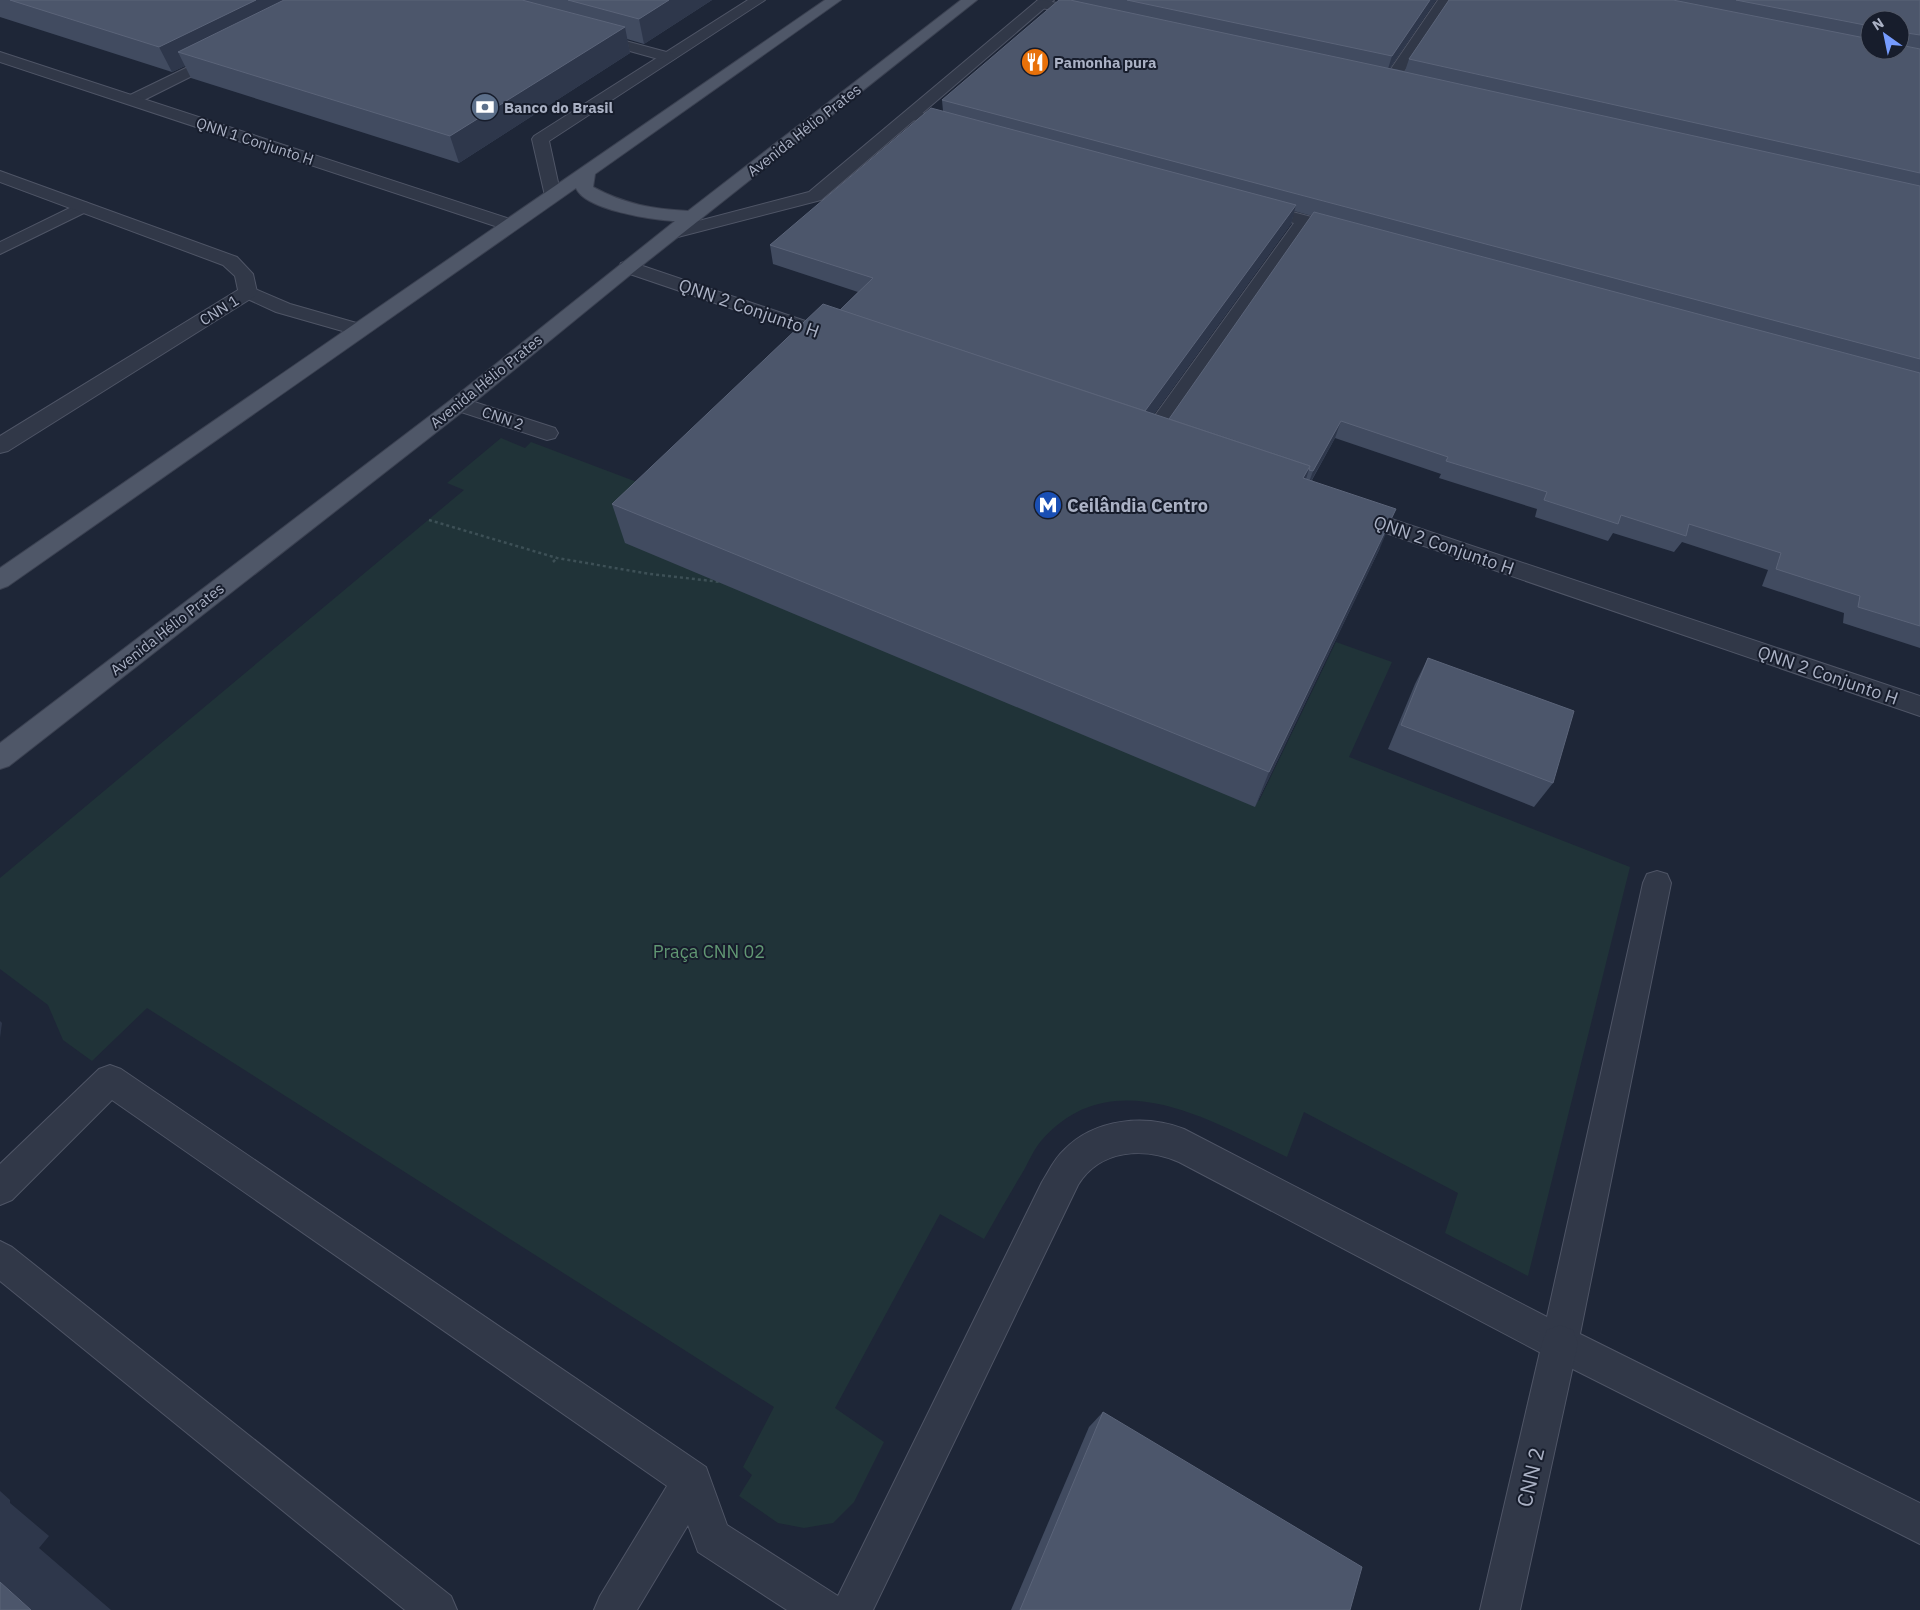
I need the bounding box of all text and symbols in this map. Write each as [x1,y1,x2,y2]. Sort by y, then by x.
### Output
north arrow [1860,10,1910,60]
text: N [1869,14,1887,34]
restaurant icon: Pamonha pura [1020,47,1050,77]
place label: Pamonha pura [1054,53,1157,72]
street label: Avenida Hélio Prates [743,80,865,180]
bank icon: Banco do Brasil [470,92,500,122]
place label: Banco do Brasil [504,98,614,117]
street label: QNN 1 Conjunto H [194,113,316,169]
street label: QNN 2 Conjunto H [676,273,822,343]
street label: CNN 1 [196,291,242,329]
street label: Avenida Hélio Prates [426,330,546,432]
street label: CNN 2 [480,402,526,434]
metro station icon: Ceilândia Centro [1033,490,1063,520]
place label: Ceilândia Centro [1067,494,1208,517]
street label: QNN 2 Conjunto H [1371,510,1517,580]
street label: Avenida Hélio Prates [106,579,228,679]
street label: QNN 2 Conjunto H [1755,640,1901,710]
park label: Praça CNN 02 [653,940,765,963]
street label: CNN 2 [1510,1444,1550,1510]

